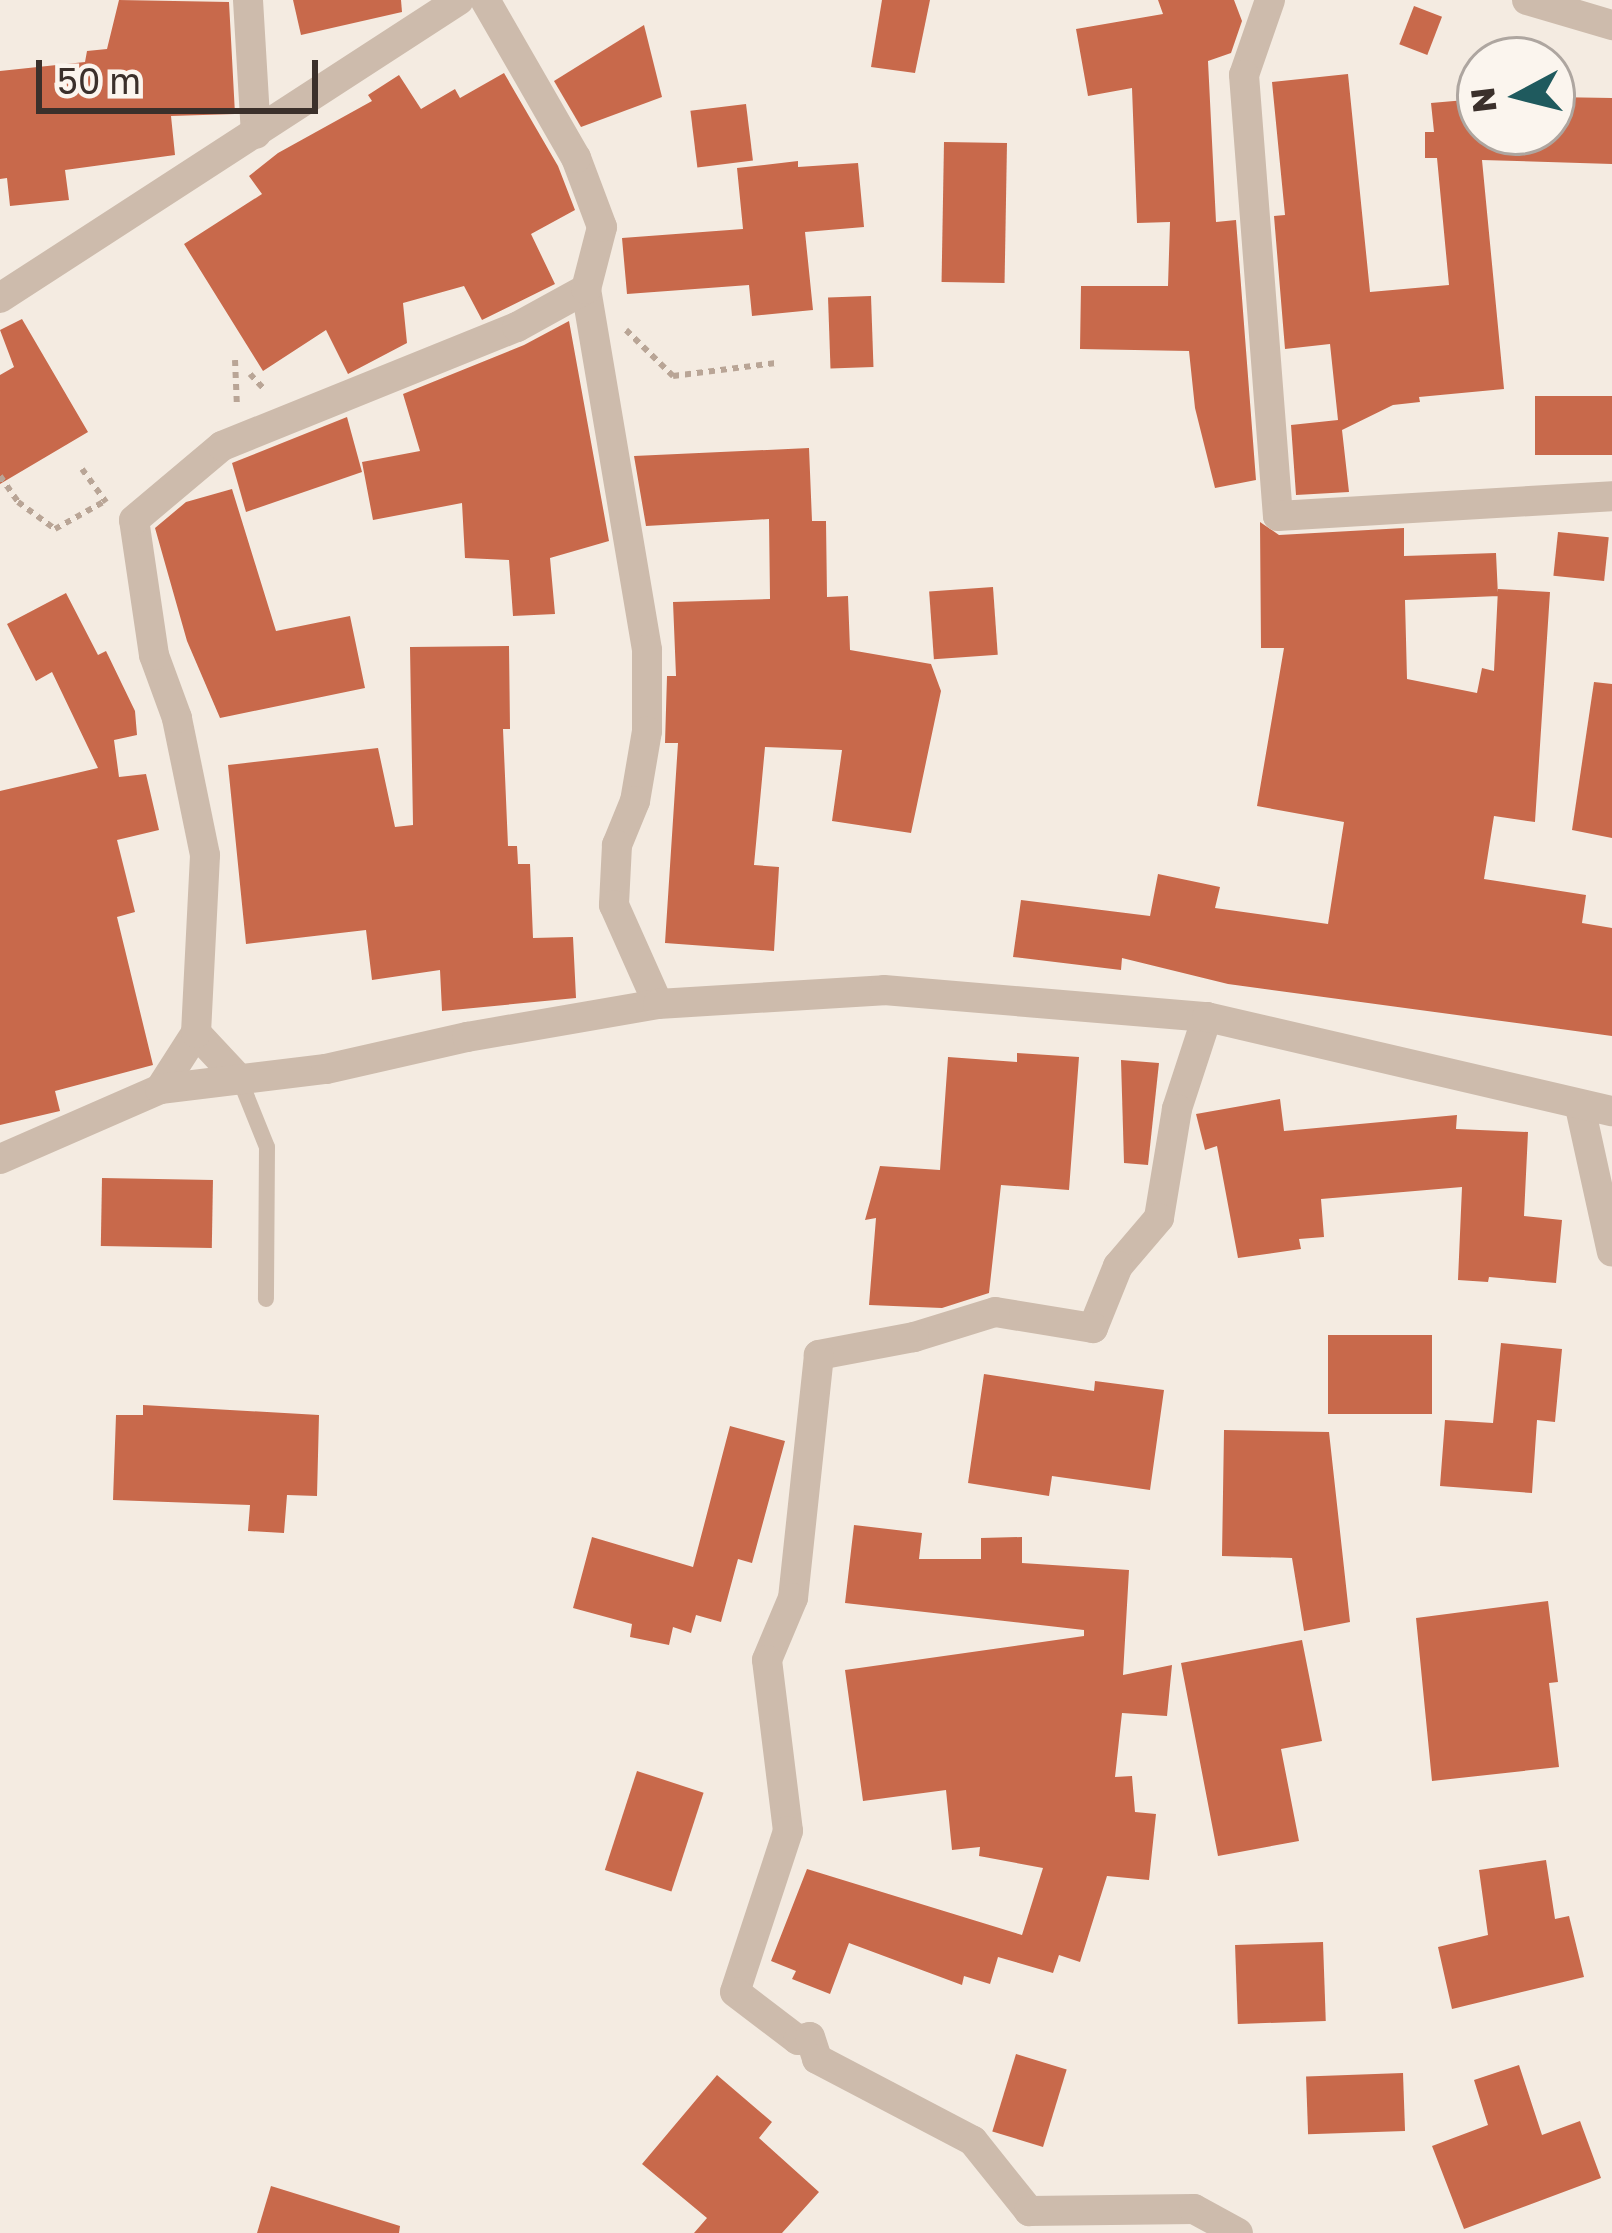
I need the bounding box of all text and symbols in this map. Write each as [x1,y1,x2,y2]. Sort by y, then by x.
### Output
scale bar [42,36,324,110]
north arrow [1456,36,1576,156]
text: 50 m [57,59,141,102]
text: N [1462,85,1504,115]

